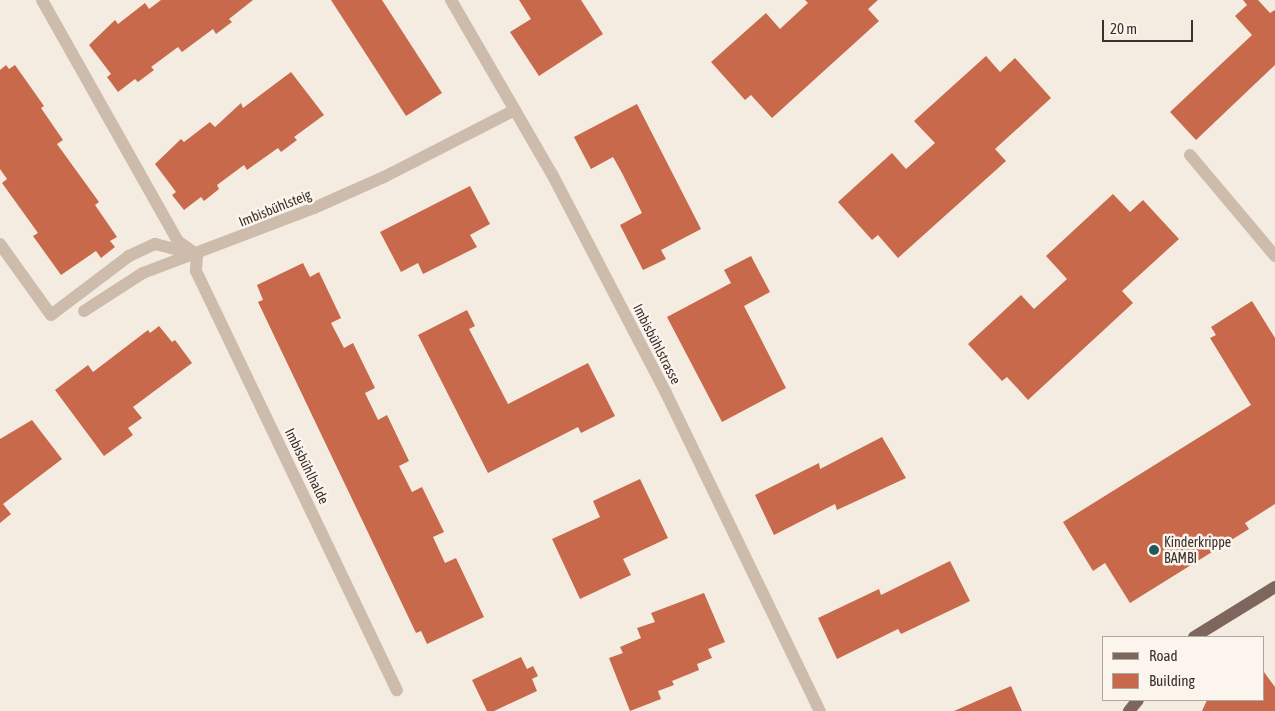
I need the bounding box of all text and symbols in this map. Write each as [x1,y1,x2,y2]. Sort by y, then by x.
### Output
scale bar [1105,10,1196,42]
text: 20 m [1110,20,1137,37]
street label: Imbisbühlsteig [236,186,314,230]
street label: Imbisbühlstrasse [630,301,684,387]
street label: Imbisbühlhalde [281,425,333,507]
place label: Kinderkrippe BAMBI [1164,534,1231,566]
marker: Kinderkrippe BAMBI [1148,544,1160,556]
legend [1102,636,1265,701]
text: Road [1149,647,1178,664]
text: Building [1149,672,1195,689]

